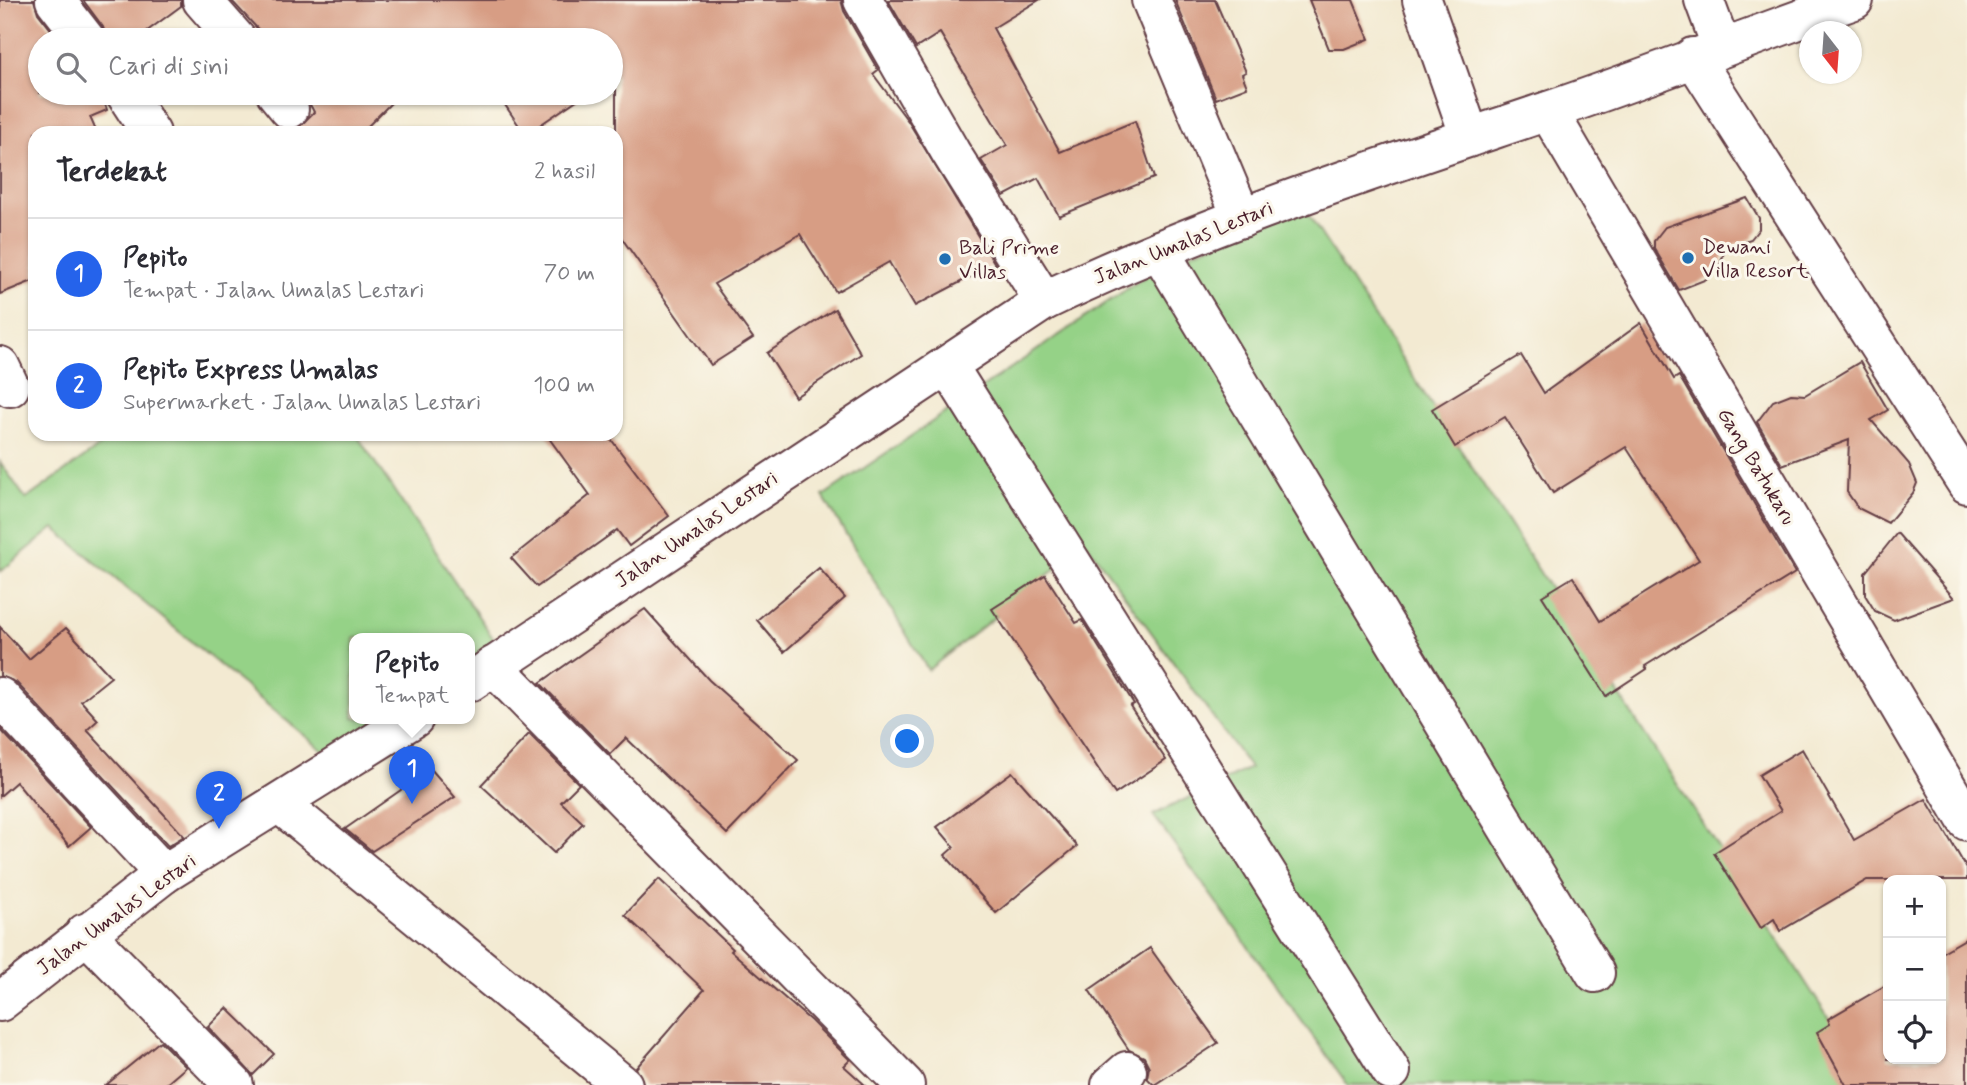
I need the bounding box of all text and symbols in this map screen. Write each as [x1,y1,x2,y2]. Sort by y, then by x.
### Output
north arrow [1799,21,1862,84]
search box [28,28,623,105]
icon: search [52,48,90,86]
text: Cari di sini [108,50,229,84]
text: Terdekat [56,152,167,191]
text: 2 hasil [534,157,595,187]
street label: Jalan Umalas Lestari [1090,194,1277,292]
place label: Dewani Villa Resort [1702,233,1809,285]
place label: Bali Prime Villas [959,234,1059,286]
text: Pepito [123,242,188,276]
marker: Dewani Villa Resort [1680,250,1696,266]
marker: Bali Prime Villas [937,251,953,267]
text: 1 [74,259,84,289]
text: 70 m [543,259,595,289]
text: Tempat · Jalan Umalas Lestari [123,276,424,306]
text: Pepito Express Umalas [123,354,378,388]
text: 2 [73,371,85,401]
text: 100 m [533,371,595,401]
text: Supermarket · Jalan Umalas Lestari [123,388,481,418]
street label: Gang Batukaru [1709,403,1802,531]
street label: Jalan Umalas Lestari [610,465,784,595]
popup [349,633,475,724]
text: Pepito [375,647,439,681]
text: Tempat [375,681,449,711]
your location [890,724,924,758]
pin: 1 [389,746,435,804]
pin: 2 [196,771,242,829]
street label: Jalan Umalas Lestari [31,847,202,982]
map controls [1883,875,1946,1064]
button: + [1883,875,1946,938]
button: − [1883,938,1946,1001]
button: locate [1883,1001,1946,1064]

